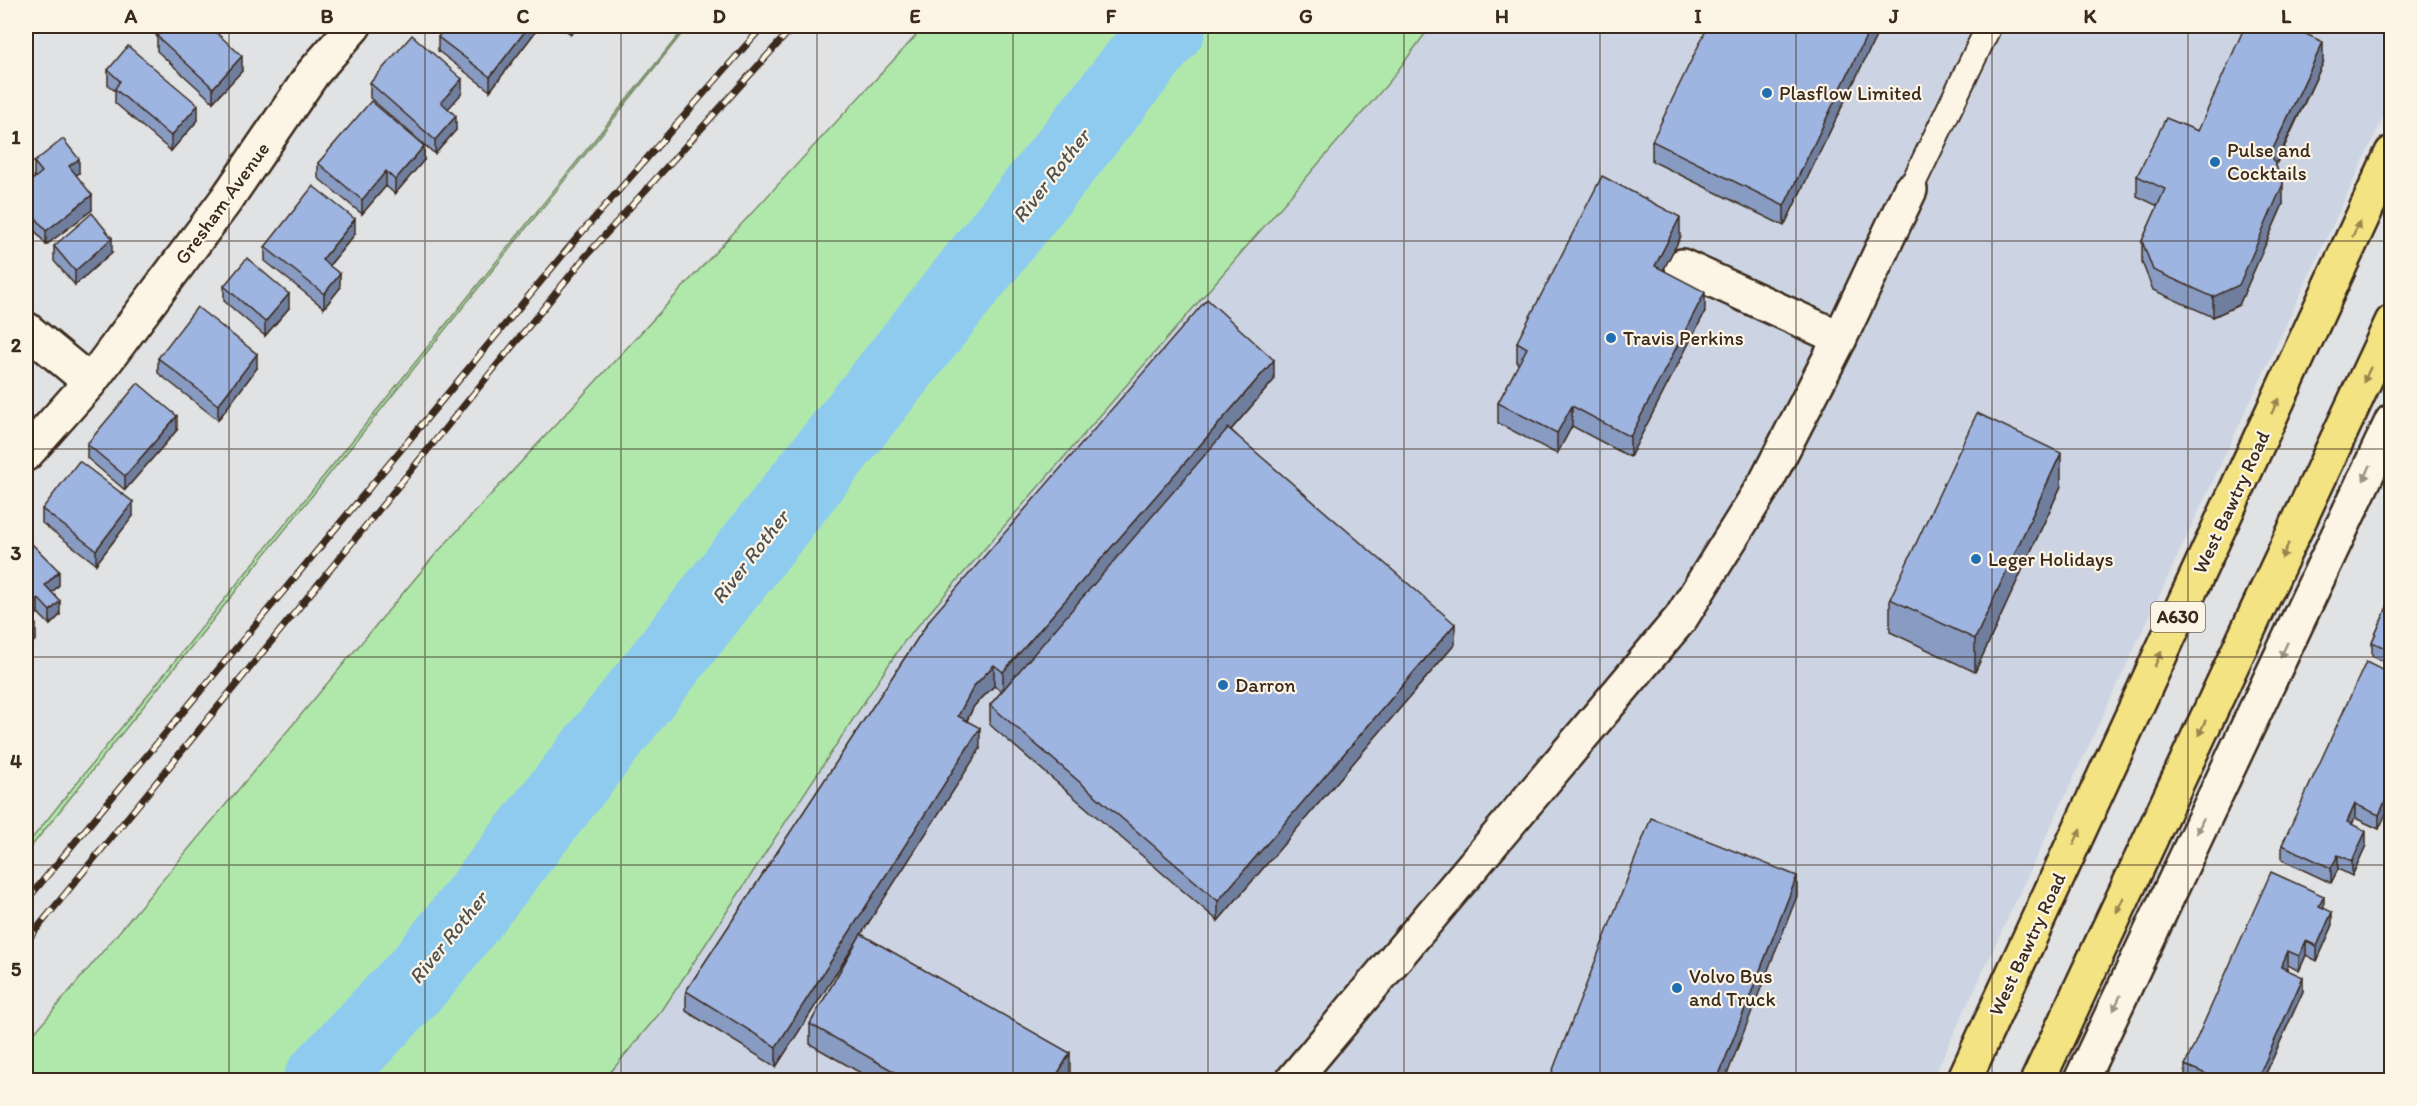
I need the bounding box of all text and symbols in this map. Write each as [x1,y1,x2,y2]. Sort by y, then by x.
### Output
text: A [124,4,138,28]
text: B [321,4,334,28]
text: C [517,4,530,28]
text: D [712,4,726,28]
text: E [909,4,921,28]
text: F [1106,4,1117,28]
text: G [1299,4,1313,28]
text: H [1495,4,1509,28]
text: I [1694,4,1702,28]
text: J [1888,4,1899,28]
text: K [2084,4,2098,28]
text: L [2281,4,2292,28]
place label: Plasflow Limited [1779,81,1922,105]
marker: Plasflow Limited [1760,86,1774,100]
water label: River Rother [1007,123,1096,227]
text: 1 [11,125,21,149]
street label: Gresham Avenue [170,137,274,269]
place label: Pulse and Cocktails [2227,138,2311,185]
marker: Pulse and Cocktails [2208,155,2222,169]
one-way arrow [2352,220,2361,237]
place label: Travis Perkins [1623,326,1744,350]
marker: Travis Perkins [1604,331,1618,345]
text: 2 [11,333,22,357]
one-way arrow [2362,366,2371,383]
one-way arrow [2270,398,2279,415]
street label: West Bawtry Road [2187,427,2275,577]
one-way arrow [2362,465,2371,482]
water label: River Rother [706,504,795,608]
text: 3 [11,541,22,565]
one-way arrow [2280,543,2289,560]
place label: Leger Holidays [1988,547,2113,571]
marker: Leger Holidays [1969,552,1983,566]
road number: A630 [2151,602,2205,632]
one-way arrow [2279,641,2288,658]
one-way arrow [2153,650,2163,668]
place label: Darron [1235,673,1296,697]
marker: Darron [1216,678,1230,692]
one-way arrow [2198,720,2207,737]
text: 4 [10,749,22,773]
one-way arrow [2196,818,2205,835]
one-way arrow [2072,828,2081,845]
street label: West Bawtry Road [1983,869,2071,1019]
water label: River Rother [403,885,494,989]
one-way arrow [2115,897,2125,915]
text: 5 [11,957,22,981]
place label: Volvo Bus and Truck [1689,964,1776,1011]
marker: Volvo Bus and Truck [1670,981,1684,995]
one-way arrow [2113,994,2122,1011]

